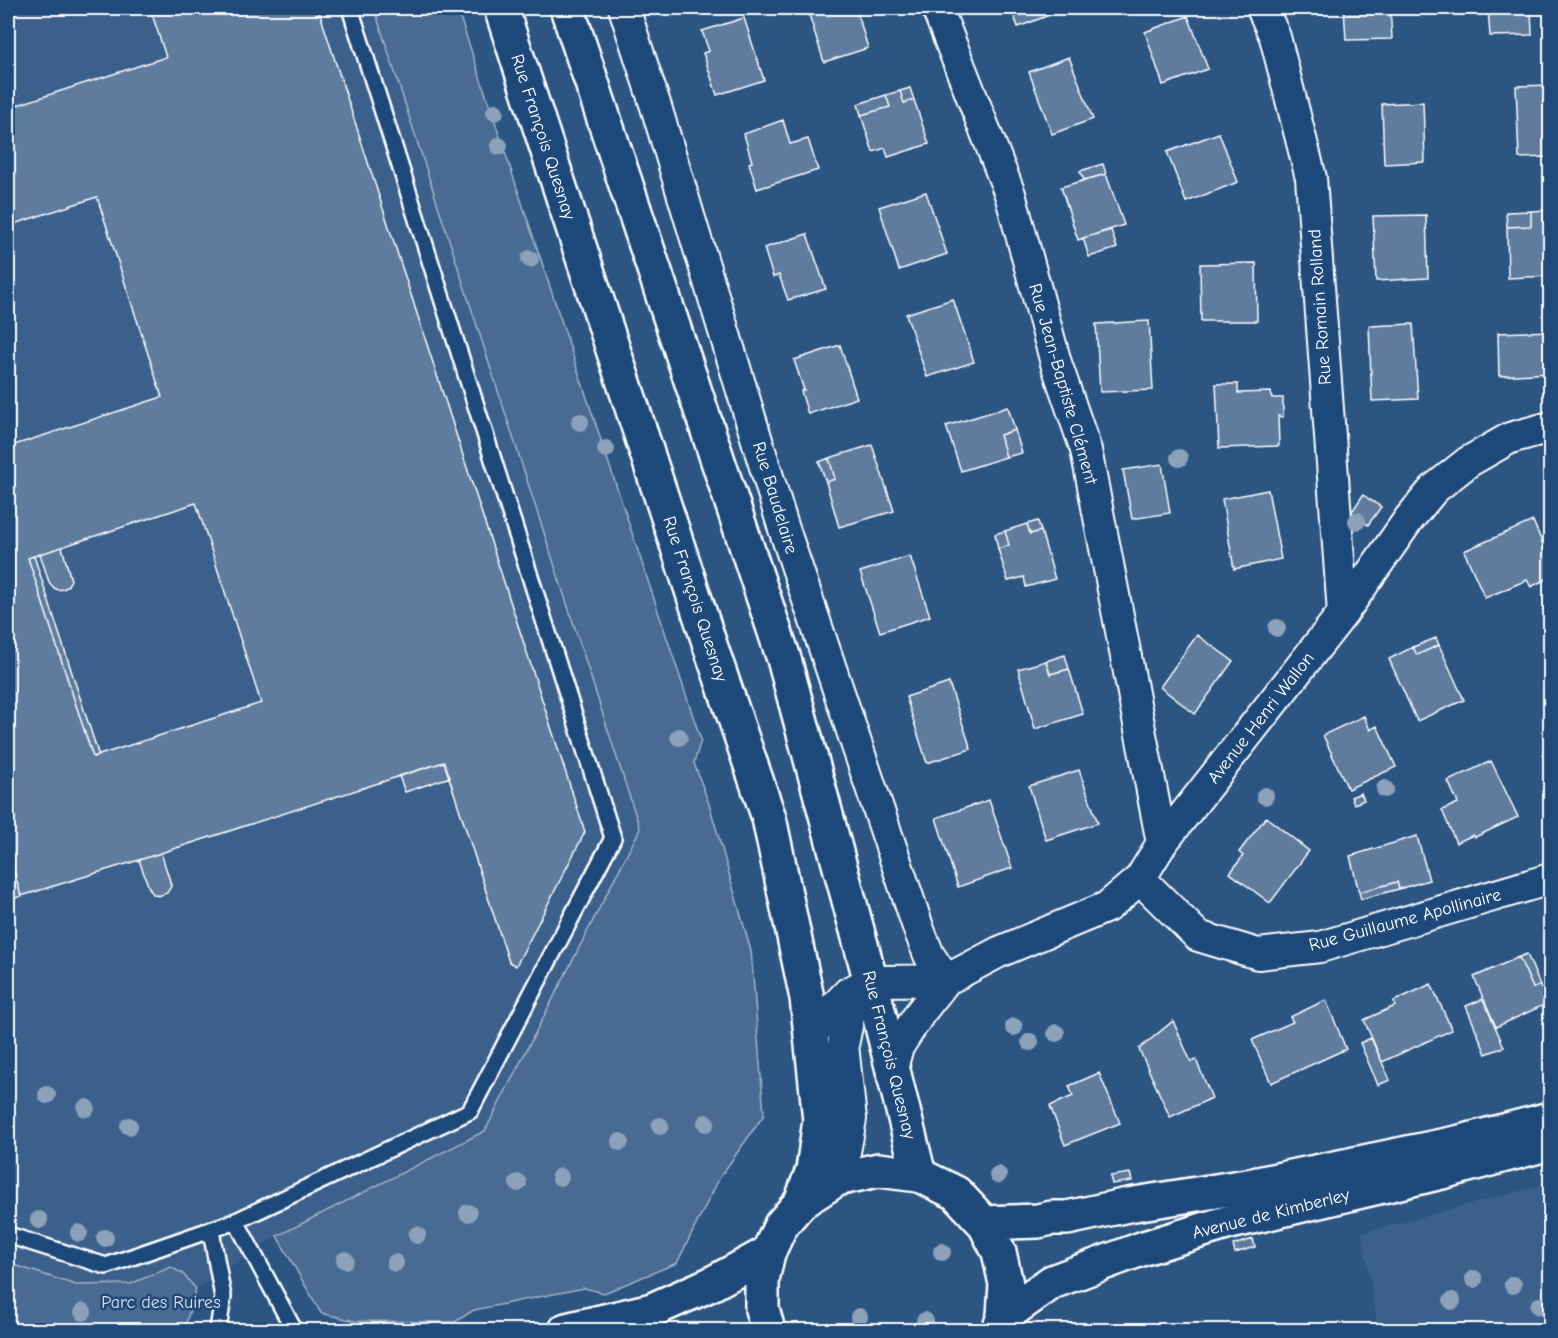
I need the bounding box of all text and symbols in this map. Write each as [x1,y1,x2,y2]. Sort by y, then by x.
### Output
street label: Rue François Quesnay [506,52,580,223]
street label: Rue Romain Rolland [1304,228,1336,386]
street label: Rue Jean-Baptiste Clément [1024,281,1102,488]
street label: Rue Baudelaire [748,439,802,557]
street label: Rue François Quesnay [658,514,732,685]
street label: Avenue Henri Wallon [1203,648,1319,788]
street label: Rue Guillaume Apollinaire [1307,884,1503,956]
street label: Rue François Quesnay [858,969,920,1142]
street label: Avenue de Kimberley [1190,1184,1353,1244]
park label: Parc des Ruires [101,1292,221,1313]

